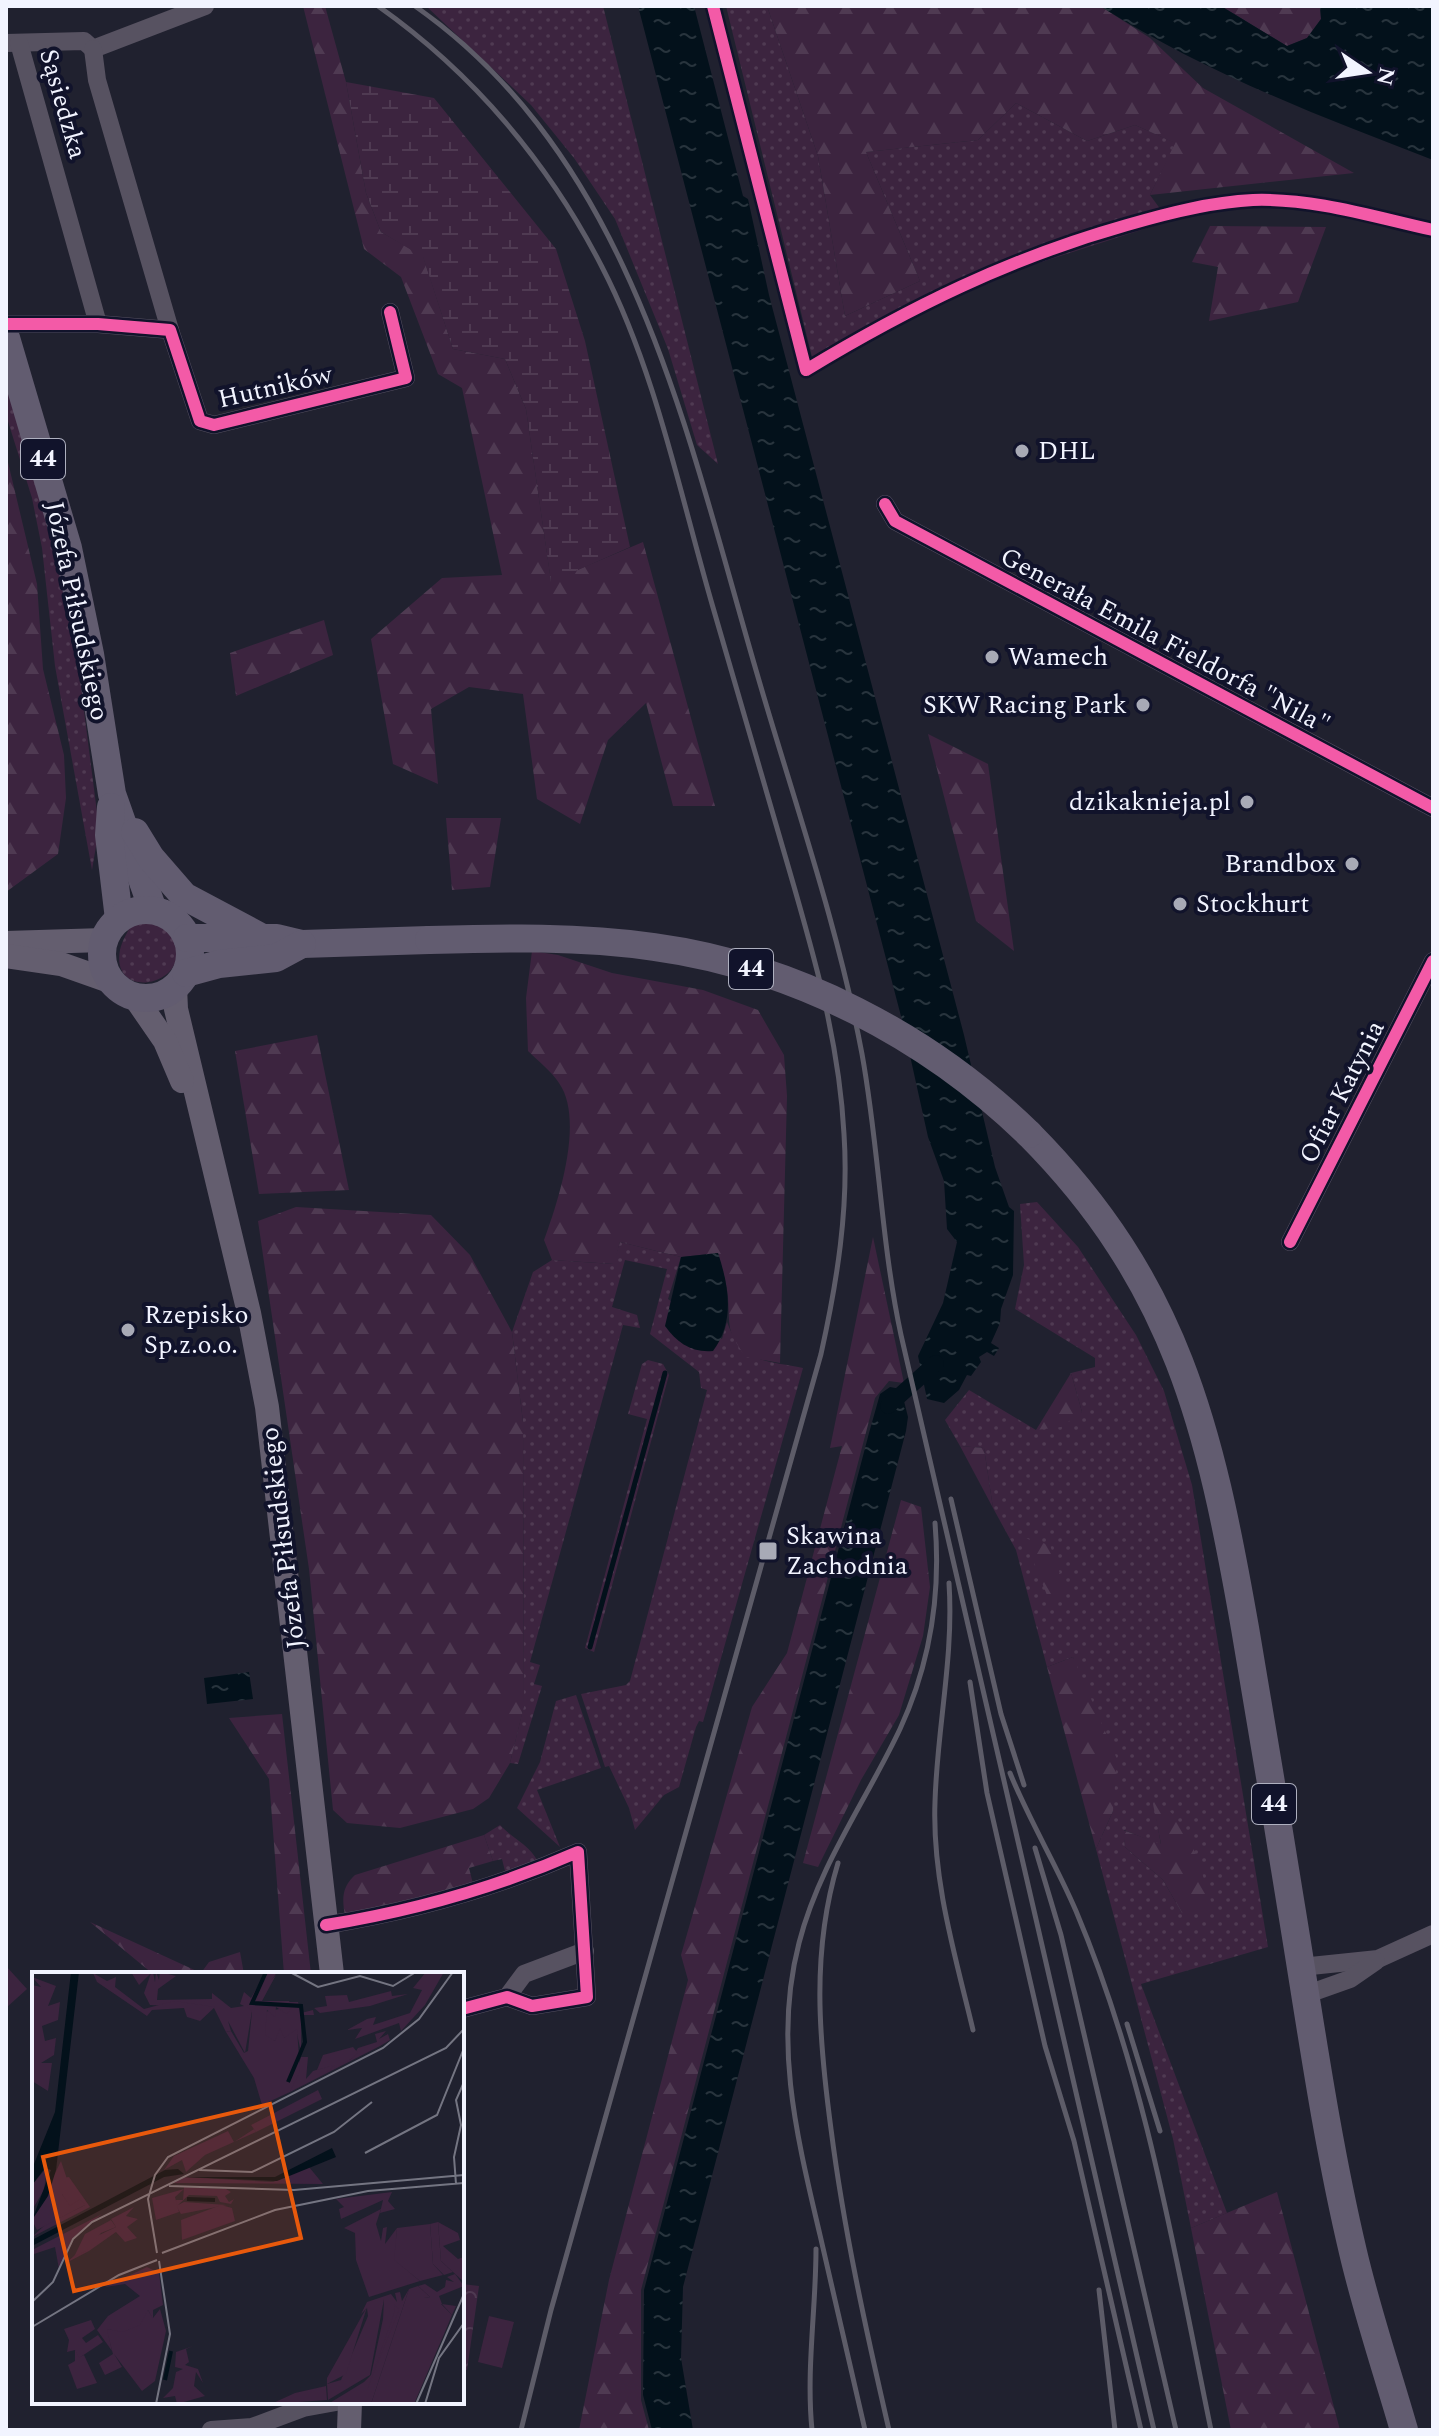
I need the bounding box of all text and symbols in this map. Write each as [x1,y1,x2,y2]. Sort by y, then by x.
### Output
north arrow [1327,32,1407,112]
street label: Sąsiedzka [28,44,98,164]
text: N [1367,64,1403,89]
street label: Hutników [214,354,337,420]
place label: DHL [1038,431,1096,471]
road number: 44 [21,439,65,479]
marker: DHL [1013,442,1031,460]
street label: Józefa Piłsudskiego [34,498,120,724]
street label: Generała Emila Fieldorfa "Nila" [993,537,1337,745]
place label: Wamech [1008,637,1108,677]
marker: Wamech [983,648,1001,666]
place label: SKW Racing Park [923,685,1127,725]
marker: SKW Racing Park [1134,696,1152,714]
place label: dzikaknieja.pl [1069,782,1231,822]
marker: dzikaknieja.pl [1238,793,1256,811]
place label: Brandbox [1225,844,1336,884]
marker: Brandbox [1343,855,1361,873]
place label: Stockhurt [1196,884,1309,924]
marker: Stockhurt [1171,895,1189,913]
road number: 44 [729,949,773,989]
street label: Ofiar Katynia [1289,1013,1395,1171]
place label: Rzepisko Sp.z.o.o. [144,1295,248,1365]
marker: Rzepisko Sp.z.o.o. [119,1321,137,1339]
street label: Józefa Piłsudskiego [250,1425,316,1651]
place label: Skawina Zachodnia [786,1516,908,1586]
marker: Skawina Zachodnia [757,1540,779,1562]
road number: 44 [1252,1784,1296,1824]
inset map [32,1972,464,2404]

